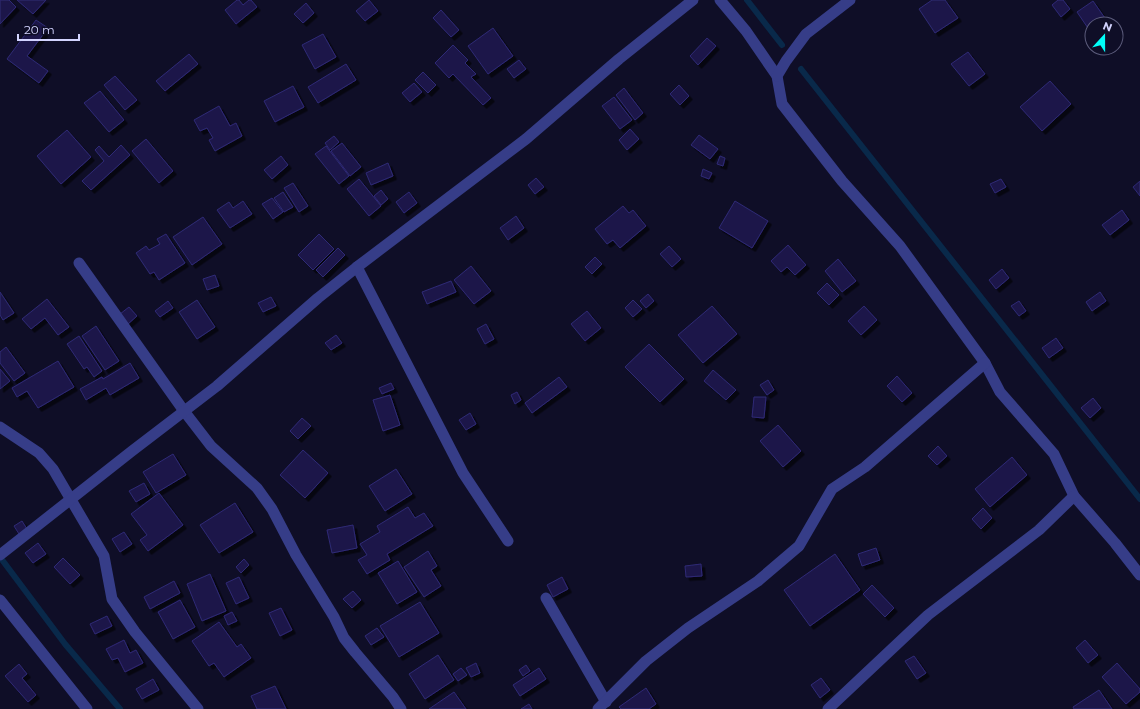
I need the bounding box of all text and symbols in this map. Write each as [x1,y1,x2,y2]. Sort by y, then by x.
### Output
scale bar [18,16,79,42]
north arrow [1084,16,1124,56]
text: N [1101,19,1114,35]
text: 20 m [24,22,55,37]

